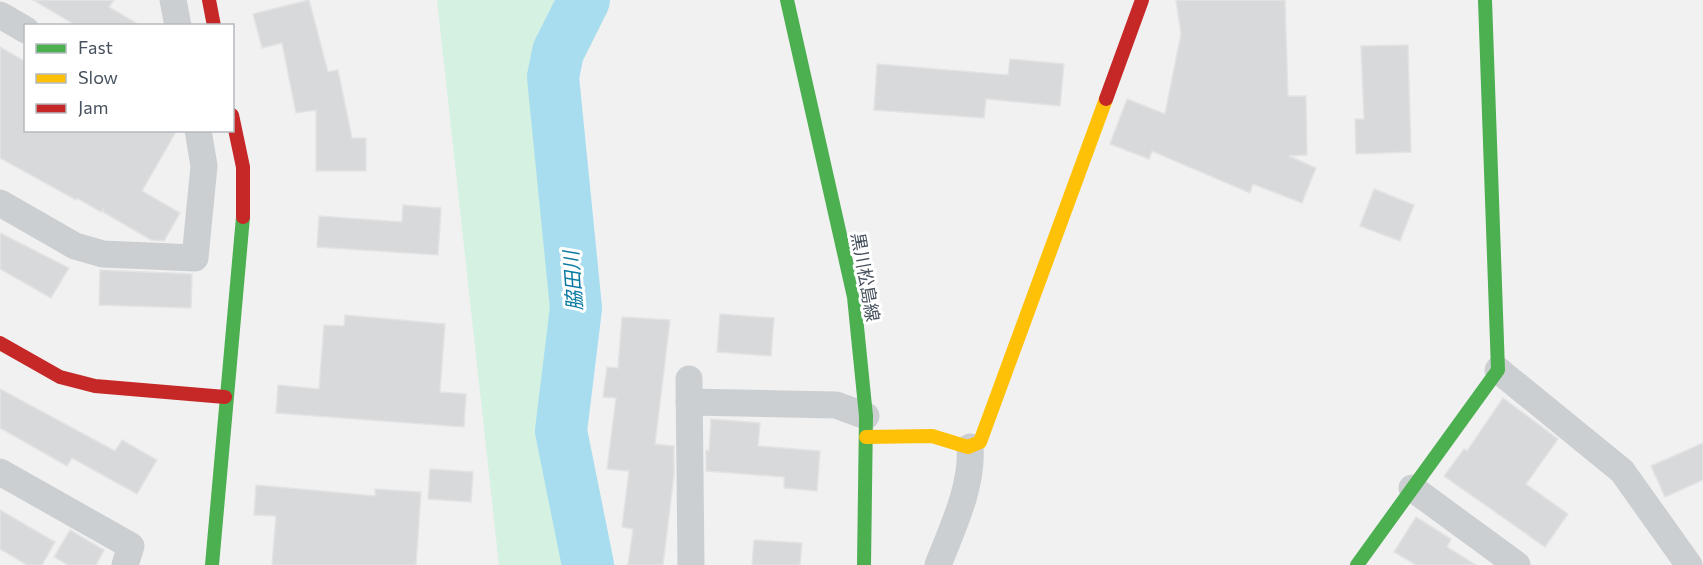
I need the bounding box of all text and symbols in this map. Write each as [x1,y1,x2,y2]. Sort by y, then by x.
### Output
legend [24,24,234,132]
text: Fast [78,36,113,58]
text: Slow [78,66,118,88]
text: Jam [78,96,108,118]
street label: 黒川松島線 [847,231,885,323]
water label: 脇田川 [558,248,586,312]

